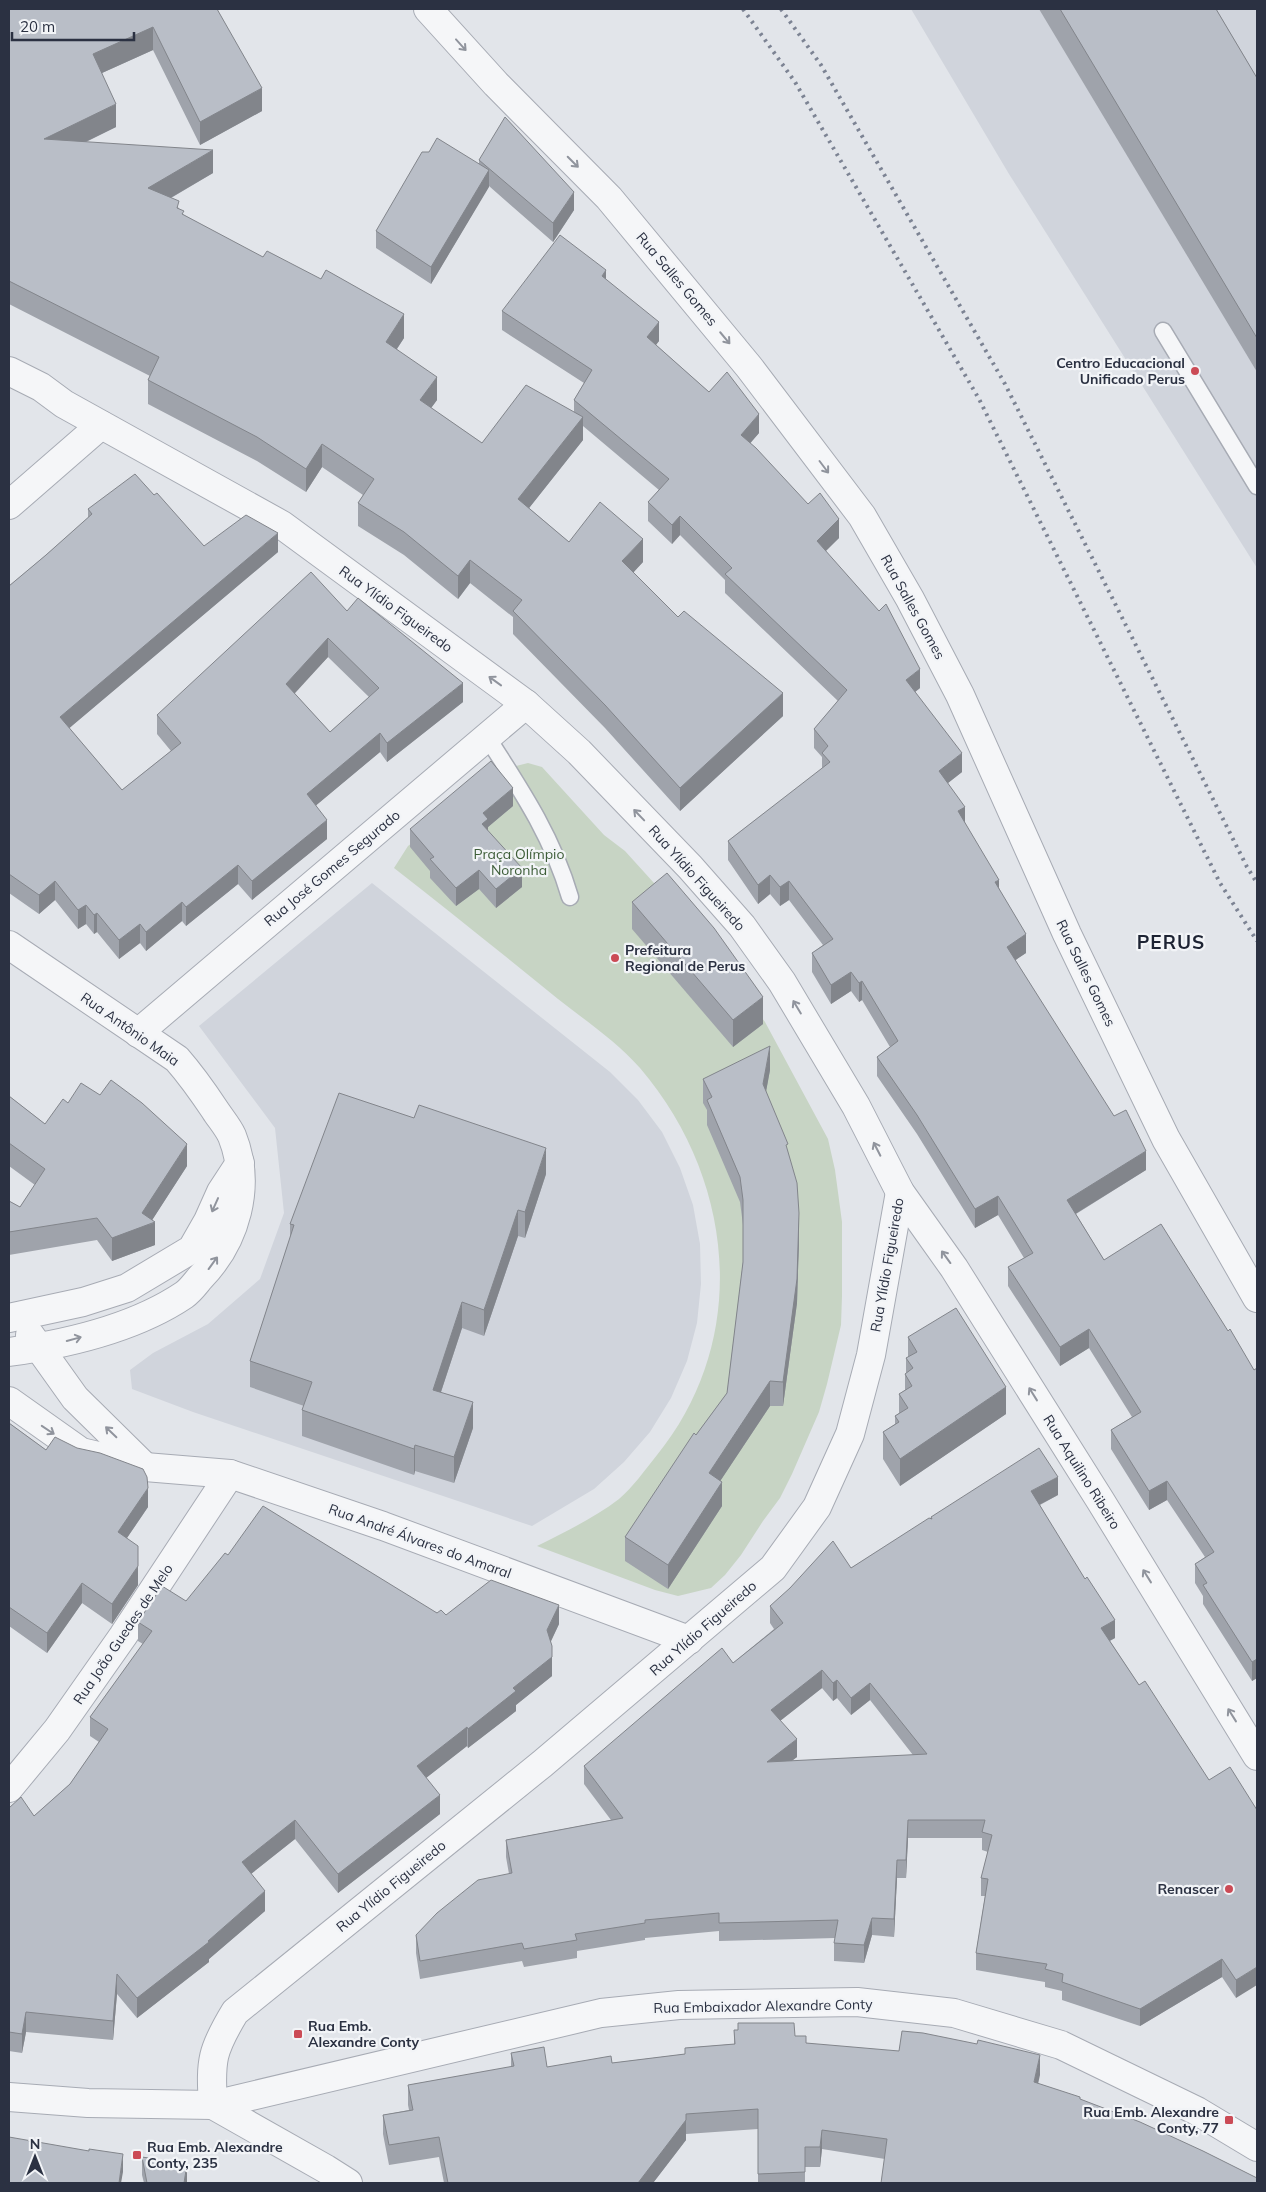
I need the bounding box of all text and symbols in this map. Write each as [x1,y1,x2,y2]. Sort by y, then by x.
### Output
scale bar [12,10,135,42]
text: 20 m [20,17,55,36]
one-way arrow [455,38,467,51]
one-way arrow [567,156,580,168]
street label: Rua Salles Gomes [633,228,721,330]
one-way arrow [720,331,731,344]
place label: Centro Educacional Unificado Perus [1056,354,1185,388]
marker: Centro Educacional Unificado Perus [1189,365,1201,377]
one-way arrow [819,460,830,473]
street label: Rua Salles Gomes [877,552,949,663]
street label: Rua Ylídio Figueiredo [336,562,456,656]
one-way arrow [488,676,502,686]
street label: Rua José Gomes Segurado [260,806,404,930]
one-way arrow [633,809,645,821]
street label: Rua Ylídio Figueiredo [645,821,749,935]
park label: Praça Olímpio Noronha [474,845,564,879]
street label: Rua Salles Gomes [1052,917,1120,1030]
district label: PERUS [1137,930,1205,954]
place label: Prefeitura Regional de Perus [625,941,745,975]
marker: Prefeitura Regional de Perus [609,952,621,964]
street label: Rua Antônio Maia [77,988,183,1070]
one-way arrow [792,1001,802,1015]
one-way arrow [872,1141,882,1156]
street label: Rua Ylídio Figueiredo [866,1196,908,1334]
one-way arrow [210,1197,220,1212]
one-way arrow [941,1250,951,1264]
one-way arrow [208,1256,218,1270]
one-way arrow [65,1333,81,1343]
one-way arrow [1028,1387,1038,1401]
street label: Rua Aquilino Ribeiro [1039,1411,1125,1533]
one-way arrow [41,1425,55,1435]
one-way arrow [105,1426,117,1438]
street label: Rua André Álvares do Amaral [326,1499,514,1583]
street label: Rua João Guedes de Melo [69,1560,177,1708]
one-way arrow [1141,1570,1151,1584]
street label: Rua Ylídio Figueiredo [646,1577,760,1679]
one-way arrow [1226,1708,1236,1722]
street label: Rua Ylídio Figueiredo [332,1836,450,1936]
place label: Renascer [1157,1880,1219,1898]
marker: Renascer [1223,1883,1235,1895]
street label: Rua Embaixador Alexandre Conty [653,1995,873,2017]
place label: Rua Emb. Alexandre Conty [308,2017,419,2051]
marker: Rua Emb. Alexandre Conty [292,2028,304,2040]
place label: Rua Emb. Alexandre Conty, 77 [1083,2103,1219,2137]
marker: Rua Emb. Alexandre Conty, 77 [1223,2114,1235,2126]
north arrow [10,2132,60,2182]
text: N [30,2135,40,2153]
place label: Rua Emb. Alexandre Conty, 235 [147,2138,283,2172]
marker: Rua Emb. Alexandre Conty, 235 [131,2149,143,2161]

